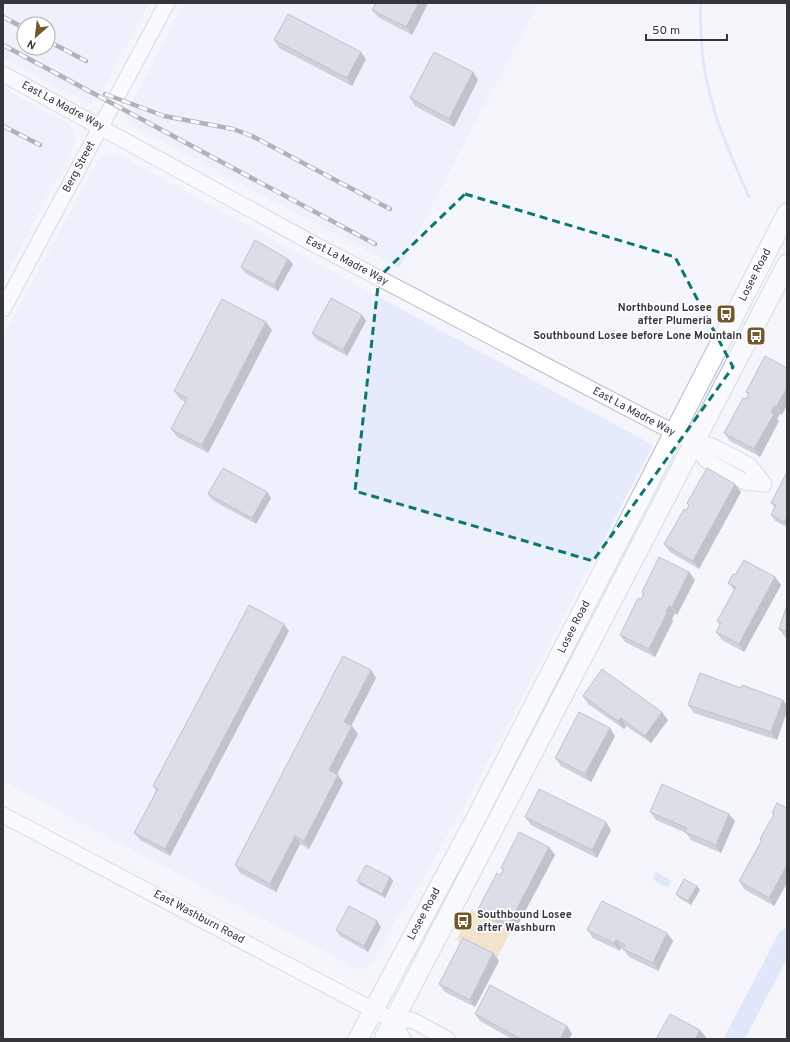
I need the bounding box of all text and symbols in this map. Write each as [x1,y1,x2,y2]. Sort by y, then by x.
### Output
north arrow [16,16,56,56]
scale bar [646,16,727,42]
text: 50 m [652,23,680,39]
text: N [25,36,39,52]
street label: East La Madre Way [19,78,107,134]
street label: Berg Street [60,139,98,195]
street label: East La Madre Way [303,233,391,289]
street label: Losee Road [736,246,774,304]
place label: Northbound Losee after Plumeria [618,301,712,328]
bus stop icon: Northbound Losee after Plumeria [715,303,737,325]
bus stop icon: Southbound Losee before Lone Mountain [745,325,767,347]
place label: Southbound Losee before Lone Mountain [533,329,742,343]
street label: East La Madre Way [590,384,678,440]
street label: Losee Road [555,598,593,656]
street label: Losee Road [404,885,444,943]
street label: East Washburn Road [151,887,247,947]
place label: Southbound Losee after Washburn [477,908,572,935]
bus stop icon: Southbound Losee after Washburn [452,910,474,932]

